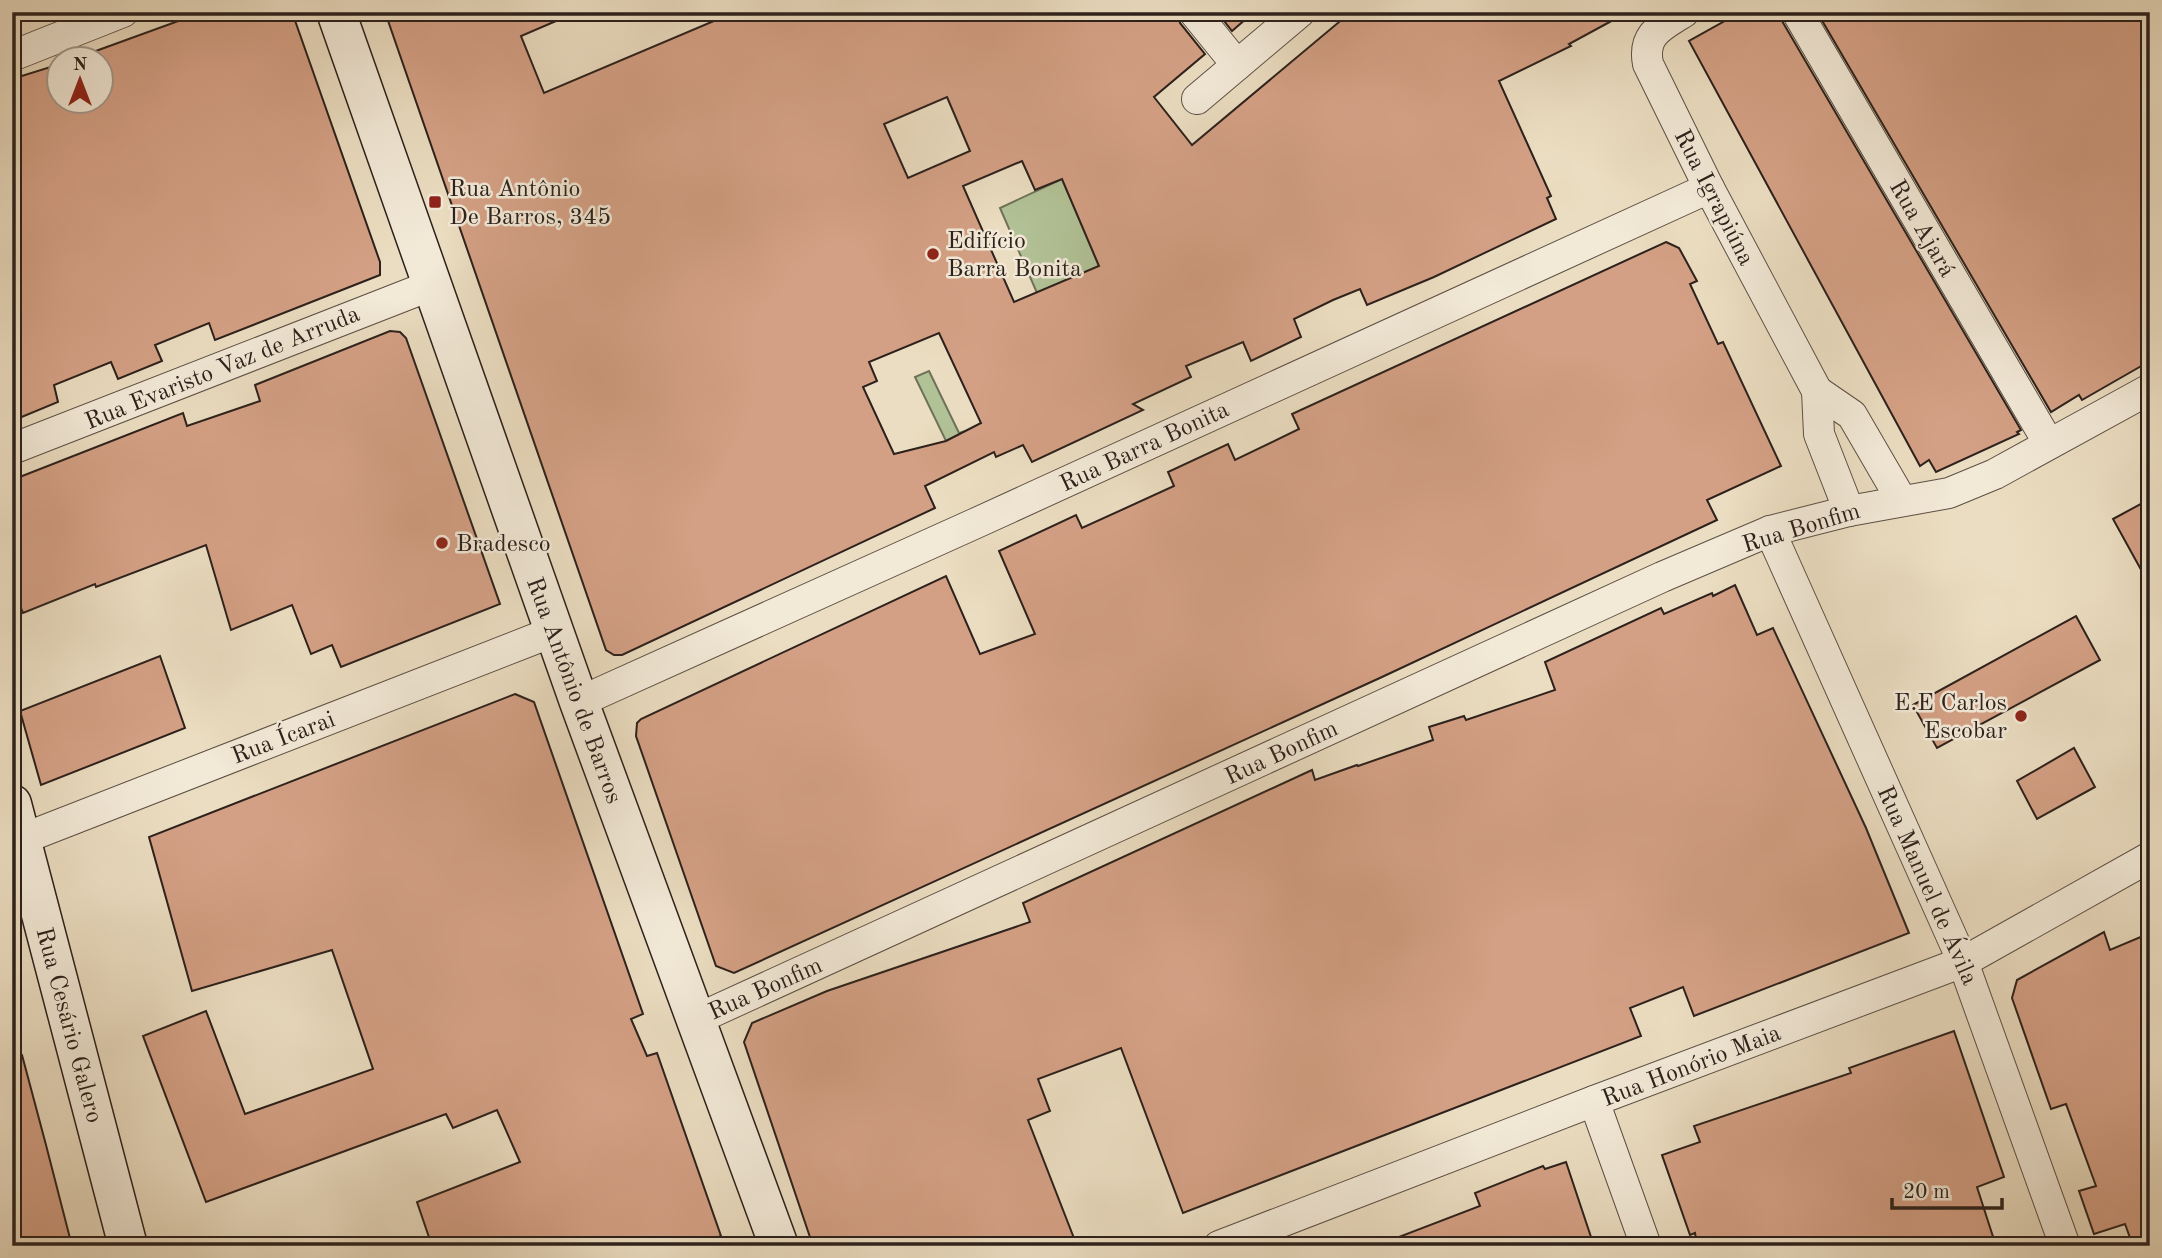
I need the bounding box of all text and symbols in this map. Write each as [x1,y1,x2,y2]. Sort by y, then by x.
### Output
north arrow [46,46,116,116]
text: N [73,56,88,75]
street label: Rua Igrapiúna [1669,126,1758,270]
street label: Rua Ajará [1884,176,1959,282]
place label: Rua Antônio De Barros, 345 [449,178,611,230]
marker: Rua Antônio De Barros, 345 [427,194,443,210]
place label: Edifício Barra Bonita [947,230,1082,282]
marker: Edifício Barra Bonita [925,246,941,262]
street label: Rua Evaristo Vaz de Arruda [82,303,364,435]
street label: Rua Barra Bonita [1057,398,1233,497]
street label: Rua Bonfim [1740,500,1863,558]
place label: Bradesco [456,533,551,557]
marker: Bradesco [434,535,450,551]
street label: Rua Antônio de Barros [521,574,625,807]
place label: E.E Carlos Escobar [1894,692,2007,744]
street label: Rua Ícarai [227,704,339,770]
marker: E.E Carlos Escobar [2013,708,2029,724]
street label: Rua Bonfim [1222,717,1342,790]
street label: Rua Manuel de Ávila [1871,781,1985,989]
street label: Rua Cesário Galero [30,925,106,1126]
street label: Rua Bonfim [705,954,826,1026]
street label: Rua Honório Maia [1599,1022,1785,1112]
scale bar [1892,1167,2003,1211]
text: 20 m [1903,1182,1950,1203]

